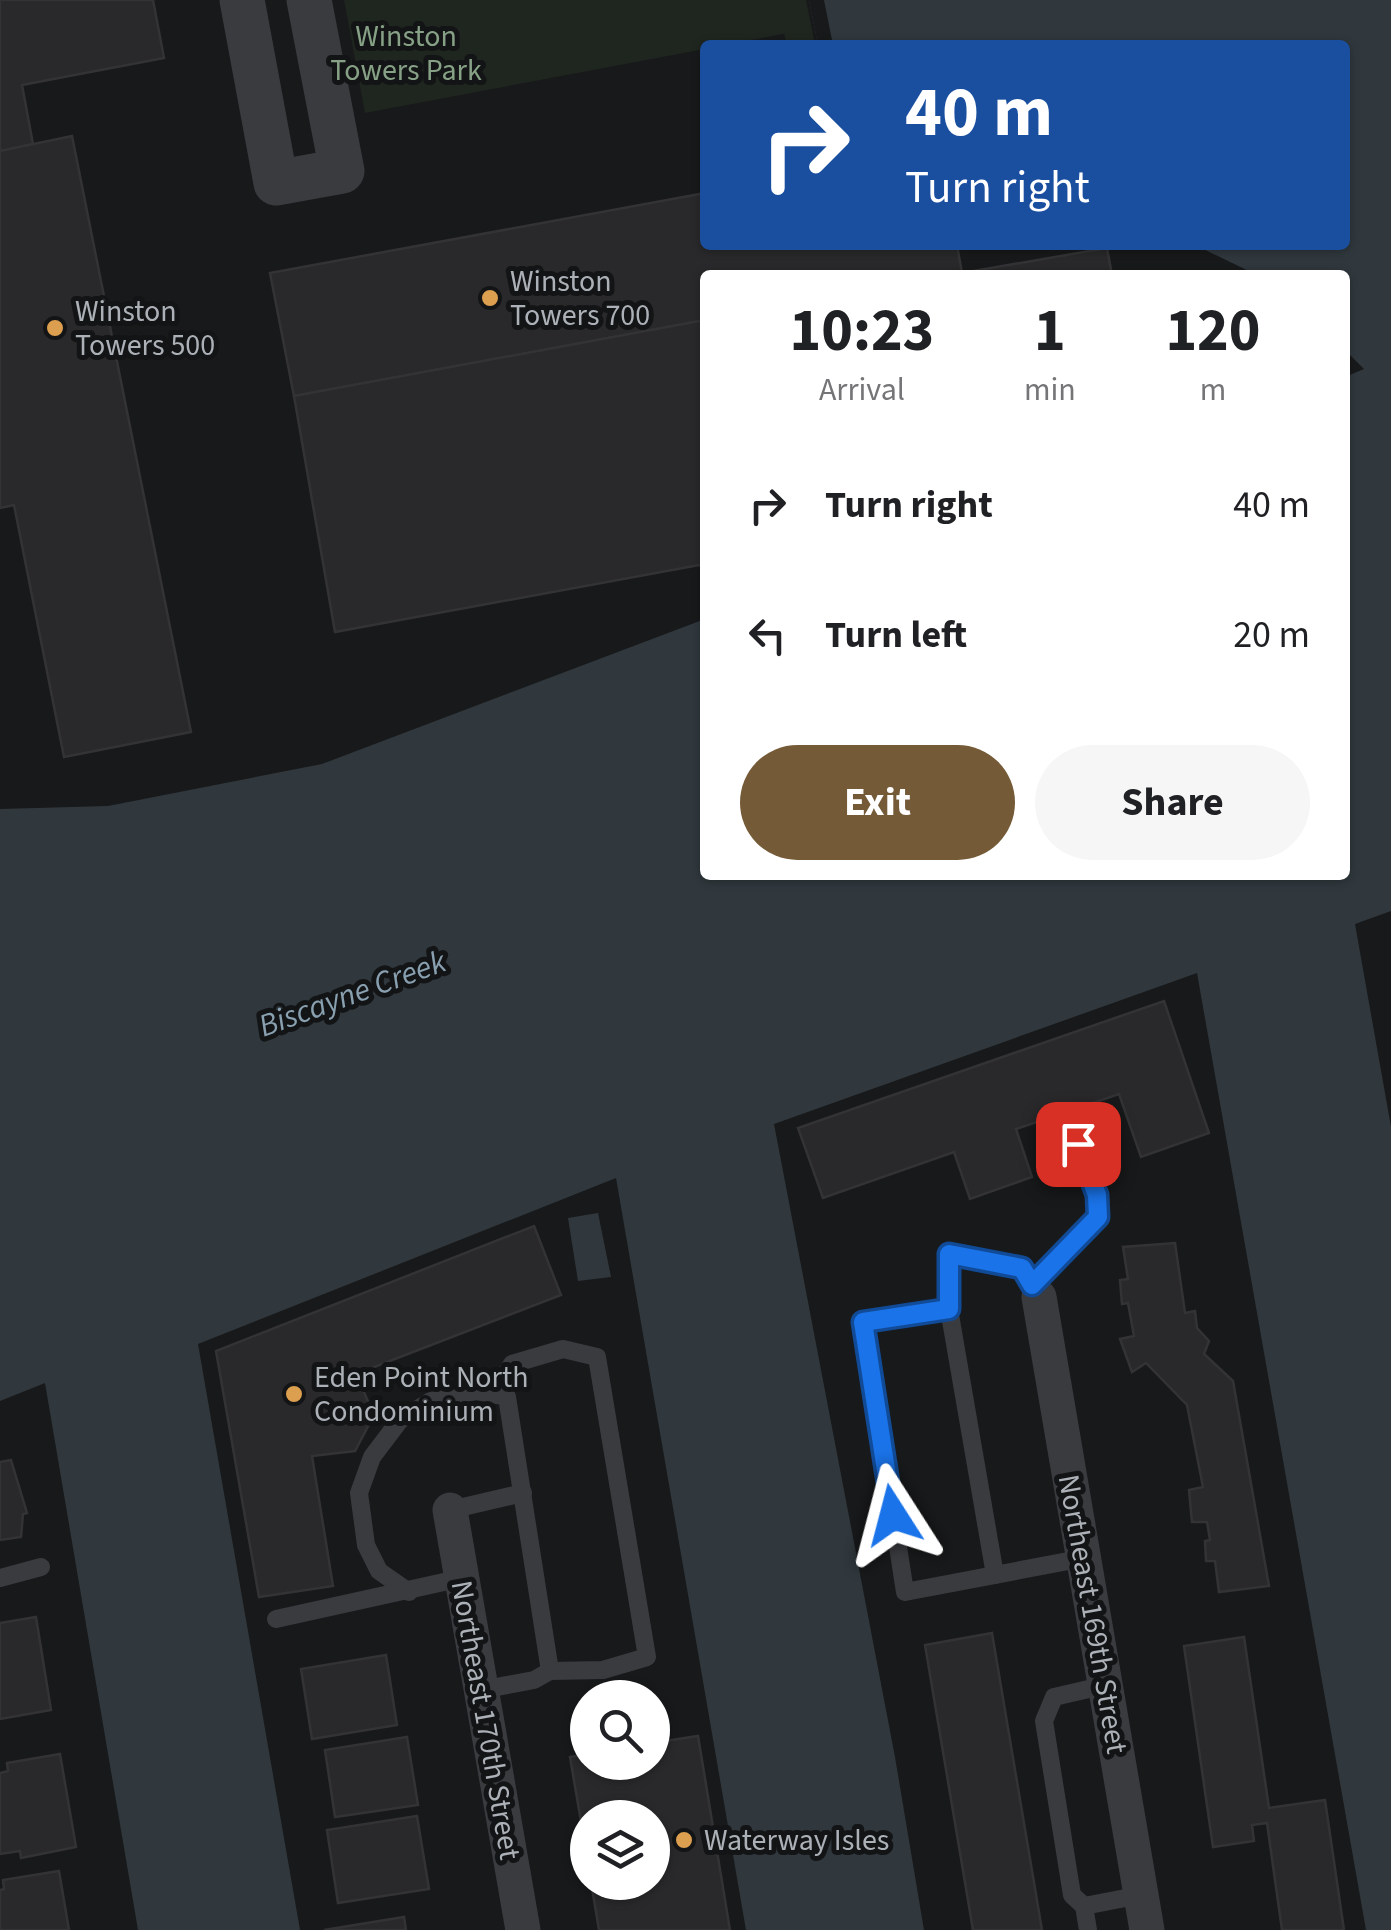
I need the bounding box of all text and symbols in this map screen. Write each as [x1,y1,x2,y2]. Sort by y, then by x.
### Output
park label: Winston Towers Park [330,15,482,92]
text: 40 m [905,63,1053,163]
icon: right [740,80,870,210]
text: Turn right [905,156,1090,220]
place label: Winston Towers 700 [510,260,650,337]
marker: Winston Towers 700 [479,287,501,309]
text: 10:23 [790,289,934,374]
text: 1 [1034,289,1066,374]
text: 120 [1165,289,1260,374]
place label: Winston Towers 500 [75,290,215,367]
marker: Winston Towers 500 [44,317,66,339]
text: Arrival [819,367,905,413]
text: min [1024,367,1076,413]
text: m [1200,367,1226,413]
icon: right [740,478,795,533]
text: Turn right [825,478,993,532]
text: 40 m [1233,478,1310,532]
icon: left [740,608,795,663]
text: Turn left [825,608,967,662]
text: 20 m [1233,608,1310,662]
button: Exit [740,745,1015,860]
button: Share [1035,745,1310,860]
water label: Biscayne Creek [252,938,453,1049]
pin [1036,1102,1121,1187]
icon: arrive [1051,1117,1106,1172]
place label: Eden Point North Condominium [314,1356,528,1433]
marker: Eden Point North Condominium [283,1383,305,1405]
position arrow [841,1463,945,1567]
street label: Northeast 169th Street [1047,1471,1138,1757]
street label: Northeast 170th Street [440,1577,531,1863]
map controls [570,1680,670,1900]
button: search [570,1680,670,1780]
button: layers [570,1800,670,1900]
place label: Waterway Isles [704,1819,889,1862]
marker: Waterway Isles [673,1829,695,1851]

